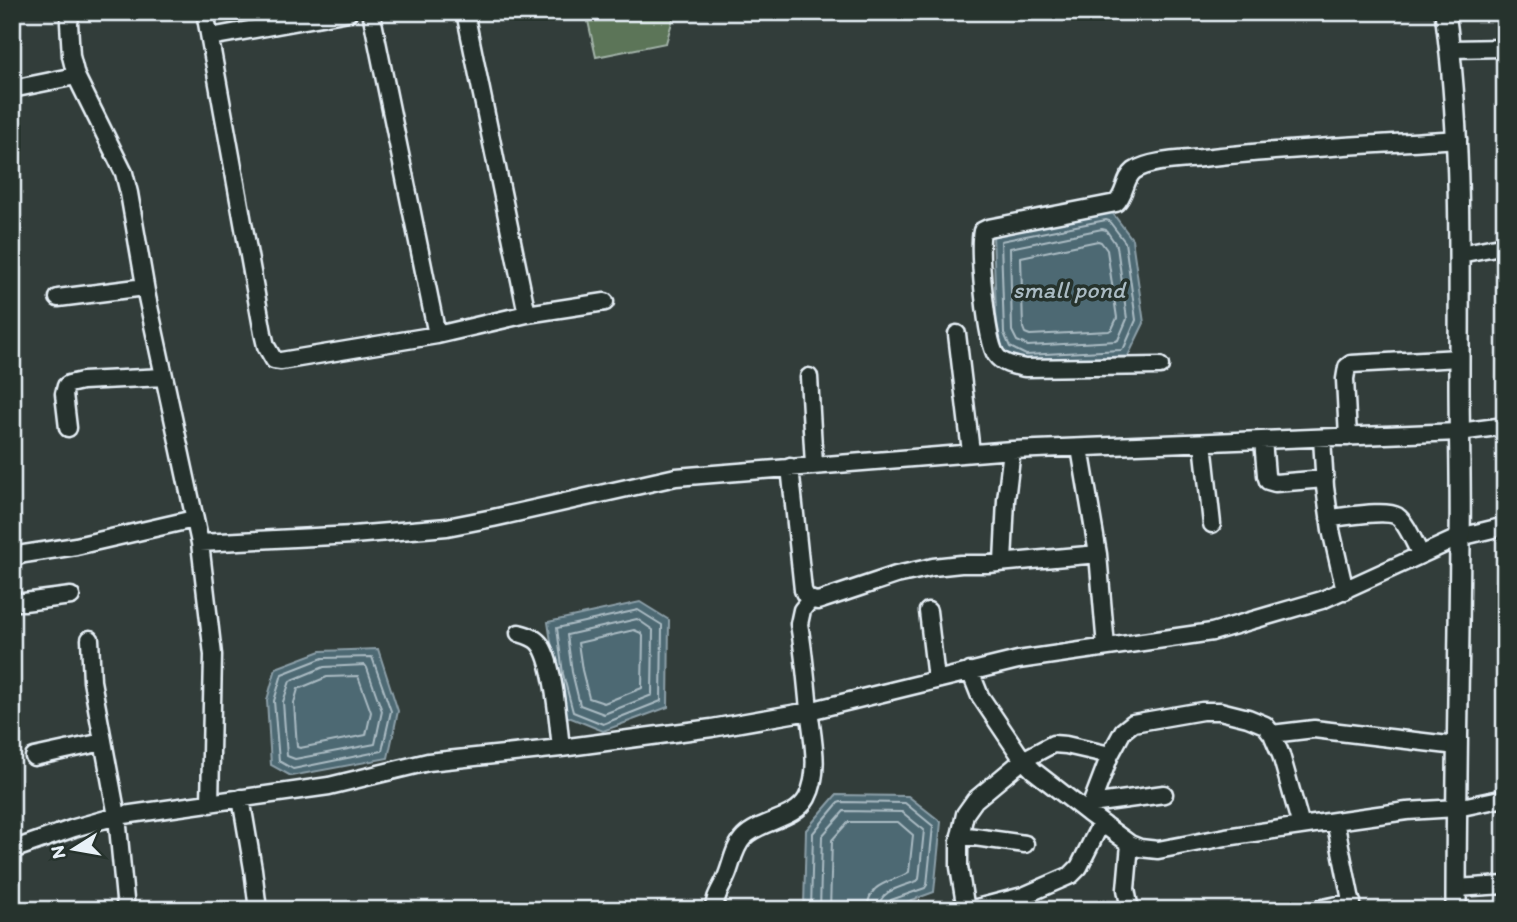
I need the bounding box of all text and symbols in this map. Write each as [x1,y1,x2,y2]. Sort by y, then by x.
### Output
water label: small pond [1013,275,1127,304]
north arrow [38,814,108,884]
text: N [45,844,70,861]

